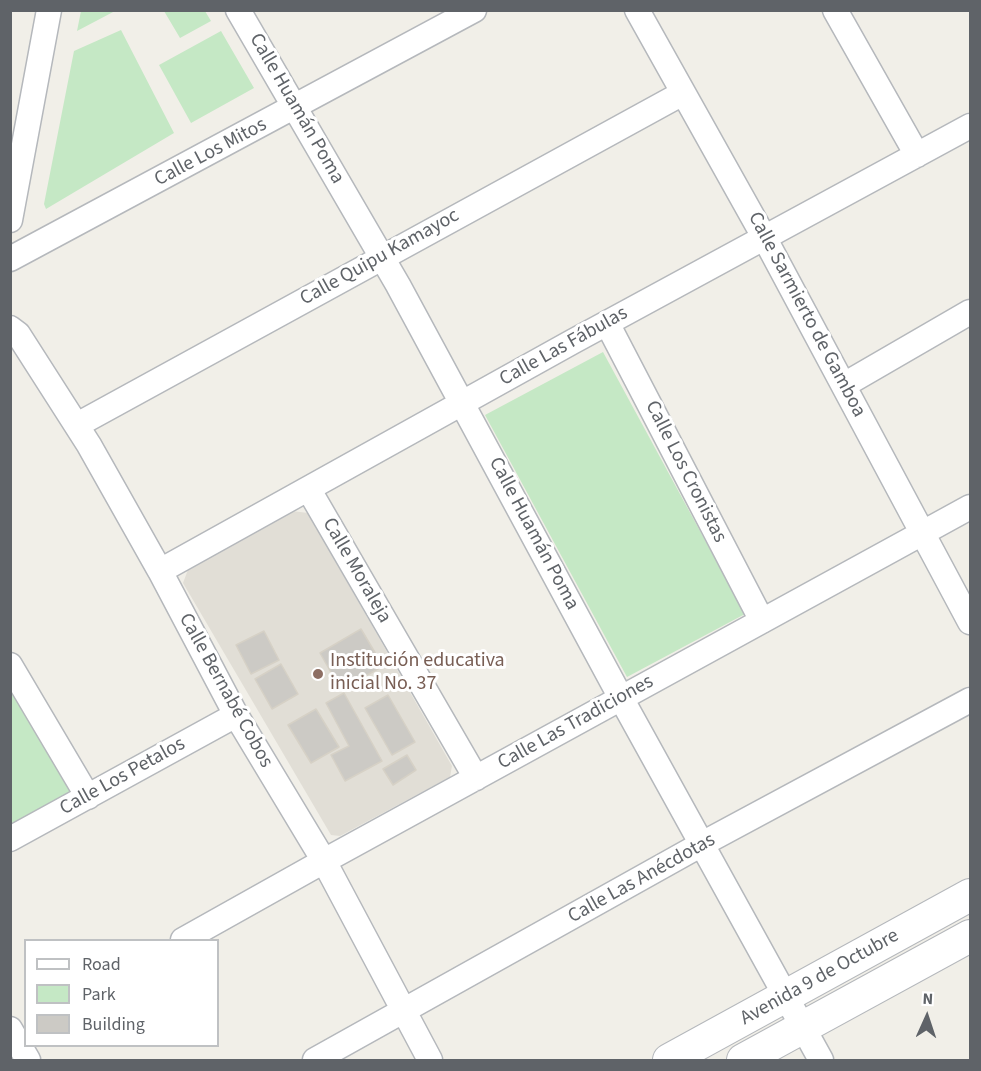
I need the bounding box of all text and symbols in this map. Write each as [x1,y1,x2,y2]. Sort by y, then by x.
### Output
street label: Calle Huamán Poma [243,30,349,188]
street label: Calle Los Mitos [151,113,271,193]
street label: Calle Quipu Kamayoc [296,204,464,312]
street label: Calle Sarmierto de Gamboa [742,208,870,422]
street label: Calle Las Fábulas [496,302,632,392]
street label: Calle Los Cronistas [639,397,731,547]
street label: Calle Huamán Poma [483,454,583,614]
street label: Calle Moraleja [316,514,396,628]
street label: Calle Bernabé Cobos [173,610,277,772]
place label: Institución educativa inicial No. 37 [330,650,505,697]
marker: Institución educativa inicial No. 37 [311,667,325,681]
street label: Calle Las Tradiciones [494,670,658,776]
street label: Calle Los Petalos [56,733,190,821]
street label: Calle Las Anécdotas [564,829,720,929]
street label: Avenida 9 de Octubre [737,924,903,1032]
legend [24,939,219,1047]
text: Road [82,952,121,977]
text: Park [82,982,116,1007]
north arrow [897,987,957,1047]
text: N [922,988,934,1010]
text: Building [82,1012,145,1037]

